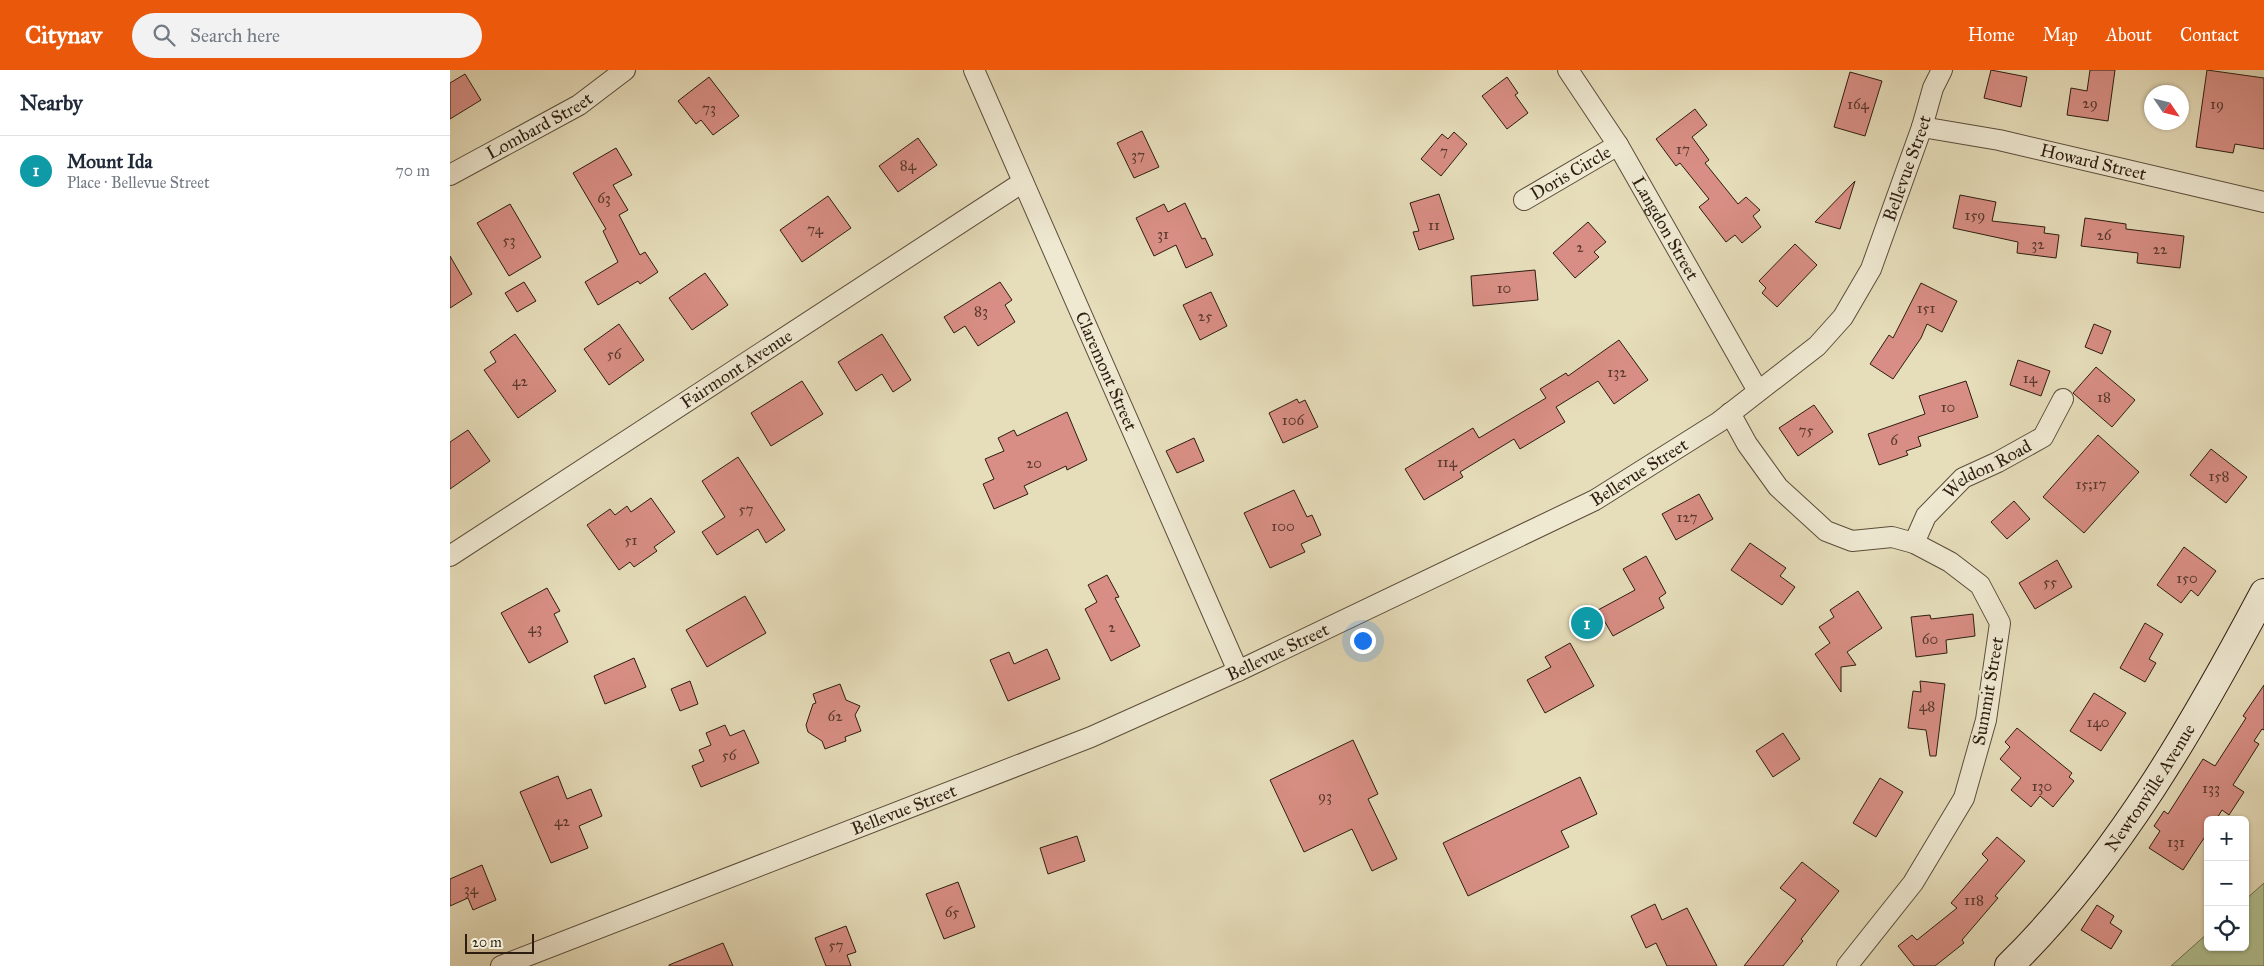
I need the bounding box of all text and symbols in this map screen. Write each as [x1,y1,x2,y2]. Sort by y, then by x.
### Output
search box [132,13,482,58]
text: Citynav [25,20,102,50]
icon: search [150,21,178,49]
text: Search here [190,24,280,47]
text: Home [1968,24,2015,46]
text: Map [2043,24,2078,46]
text: About [2106,24,2152,46]
text: Contact [2180,24,2239,46]
north arrow [2144,85,2189,130]
street label: Lombard Street [482,87,598,164]
text: Nearby [20,90,83,116]
house number: 29 [2082,94,2098,112]
house number: 164 [1847,95,1870,113]
house number: 19 [2210,95,2224,113]
house number: 73 [702,99,716,117]
street label: Bellevue Street [1878,112,1936,224]
street label: Howard Street [2038,139,2149,185]
house number: 17 [1676,140,1690,158]
street label: Doris Circle [1526,141,1615,205]
house number: 7 [1440,142,1448,160]
house number: 37 [1131,146,1145,164]
text: Mount Ida [67,150,153,173]
house number: 84 [900,156,917,174]
text: 1 [33,161,39,180]
text: 70 m [395,161,430,180]
text: Place · Bellevue Street [67,173,210,192]
street label: Langdon Street [1627,173,1704,285]
house number: 63 [597,189,611,207]
house number: 159 [1965,206,1985,224]
house number: 11 [1428,216,1440,234]
house number: 74 [807,220,824,238]
house number: 31 [1157,225,1169,243]
house number: 26 [2096,226,2113,244]
house number: 53 [503,231,515,249]
house number: 32 [2031,235,2045,253]
house number: 2 [1576,238,1584,256]
house number: 22 [2153,240,2168,258]
house number: 10 [1497,279,1511,297]
house number: 151 [1917,299,1935,317]
house number: 83 [974,302,988,320]
house number: 25 [1198,307,1212,325]
street label: Claremont Street [1071,308,1142,435]
street label: Fairmont Avenue [676,325,796,414]
house number: 56 [607,345,623,363]
house number: 132 [1607,363,1627,381]
house number: 14 [2023,369,2038,387]
house number: 42 [512,372,528,390]
house number: 18 [2097,388,2111,406]
house number: 10 [1941,398,1955,416]
house number: 106 [1282,411,1305,429]
house number: 75 [1799,421,1814,439]
house number: 6 [1890,431,1899,449]
street label: Bellevue Street [1586,433,1692,511]
street label: Weldon Road [1938,435,2035,503]
house number: 114 [1437,453,1458,471]
house number: 20 [1026,454,1042,472]
house number: 158 [2209,467,2229,485]
house number: 15;17 [2076,475,2106,493]
house number: 57 [739,500,753,518]
house number: 127 [1677,508,1697,526]
house number: 100 [1271,517,1295,535]
house number: 51 [625,531,638,549]
house number: 150 [2176,569,2198,587]
house number: 55 [2043,573,2057,591]
pin: 1 [1571,604,1603,642]
house number: 2 [1108,618,1116,636]
street label: Bellevue Street [1223,618,1333,686]
house number: 43 [528,619,542,637]
your location [1350,628,1376,654]
house number: 60 [1922,630,1938,648]
street label: Summit Street [1968,634,2008,747]
house number: 48 [1919,697,1935,715]
house number: 62 [827,707,843,725]
house number: 140 [2086,713,2110,731]
street label: Newtonville Avenue [2100,720,2200,856]
house number: 56 [722,746,738,764]
house number: 130 [2032,777,2052,795]
street label: Bellevue Street [848,779,960,840]
house number: 133 [2202,779,2220,797]
house number: 93 [1318,787,1332,805]
house number: 42 [554,812,570,830]
map controls [2204,816,2249,951]
button: + [2204,816,2249,861]
house number: 131 [2167,833,2185,851]
button: − [2204,861,2249,906]
house number: 34 [464,880,479,898]
house number: 118 [1964,891,1984,909]
house number: 65 [945,903,959,921]
button: locate [2204,906,2249,951]
scale bar [465,931,534,954]
text: 20 m [472,934,502,951]
house number: 57 [829,936,843,954]

